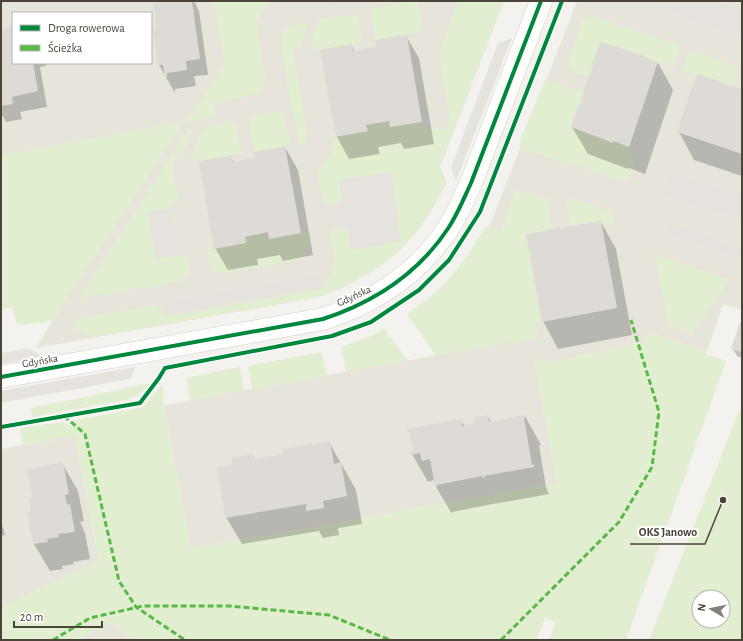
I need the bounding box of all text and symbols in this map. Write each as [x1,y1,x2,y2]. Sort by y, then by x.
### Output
legend [12,12,152,64]
text: Droga rowerowa [48,22,125,34]
text: Ścieżka [48,40,83,54]
street label: Gdyńska [335,283,373,309]
street label: Gdyńska [21,352,59,370]
callout: OKS Janowo [630,520,705,544]
text: OKS Janowo [639,526,697,538]
north arrow [691,589,731,629]
scale bar [14,603,102,629]
text: N [696,603,708,612]
text: 20 m [20,611,43,623]

